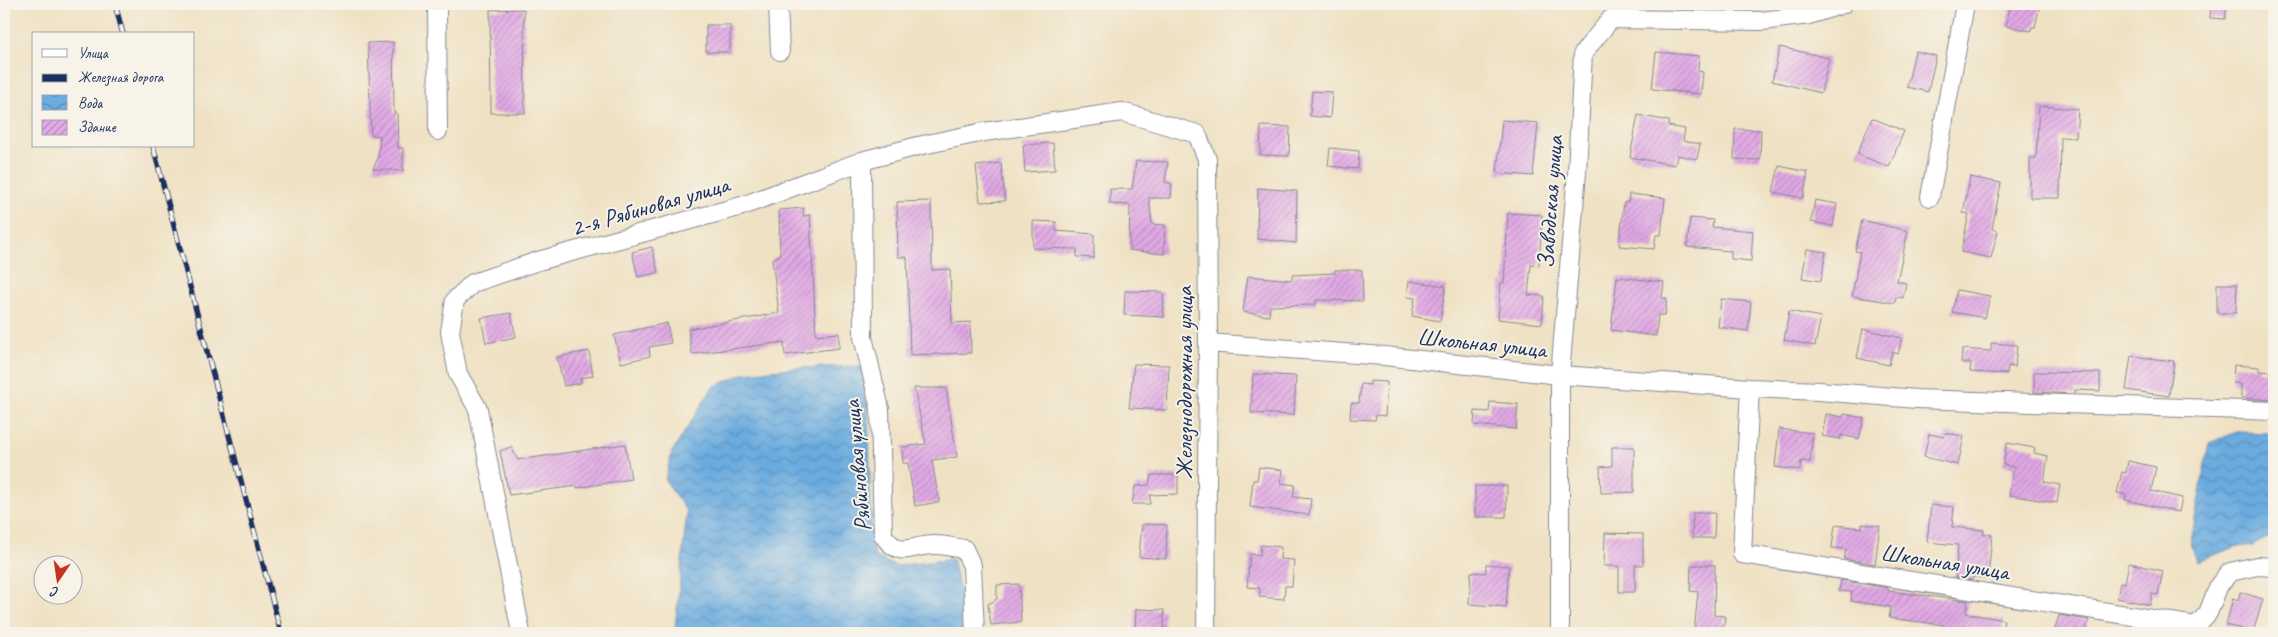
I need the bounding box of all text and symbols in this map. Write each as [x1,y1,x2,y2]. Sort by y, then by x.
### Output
legend [32,32,195,148]
text: Улица [78,44,109,63]
text: Железная дорога [78,68,165,87]
text: Вода [78,94,103,113]
text: Здание [78,118,117,137]
street label: Заводская улица [1530,133,1570,269]
street label: 2-я Рябиновая улица [568,169,735,243]
street label: Железнодорожная улица [1169,285,1199,480]
street label: Школьная улица [1416,321,1550,365]
street label: Рябиновая улица [836,398,878,533]
street label: Школьная улица [1879,537,2013,587]
north arrow [32,554,82,604]
text: С [48,583,60,601]

